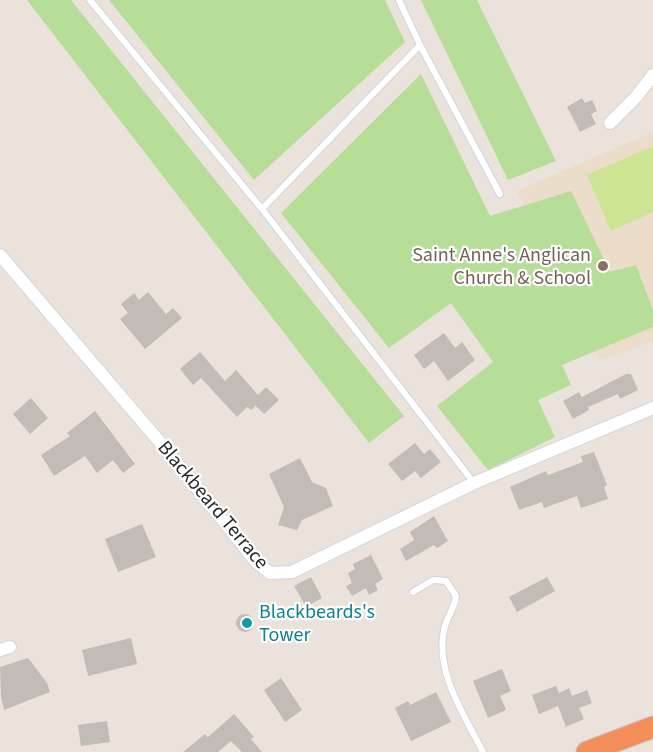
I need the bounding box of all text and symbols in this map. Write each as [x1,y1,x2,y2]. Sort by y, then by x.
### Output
place label: Saint Anne's Anglican Church & School [412,241,591,292]
marker: Saint Anne's Anglican Church & School [596,259,610,273]
street label: Blackbeard Terrace [151,435,275,575]
place label: Blackbeards's Tower [259,598,375,649]
marker: Blackbeards's Tower [240,616,254,630]

